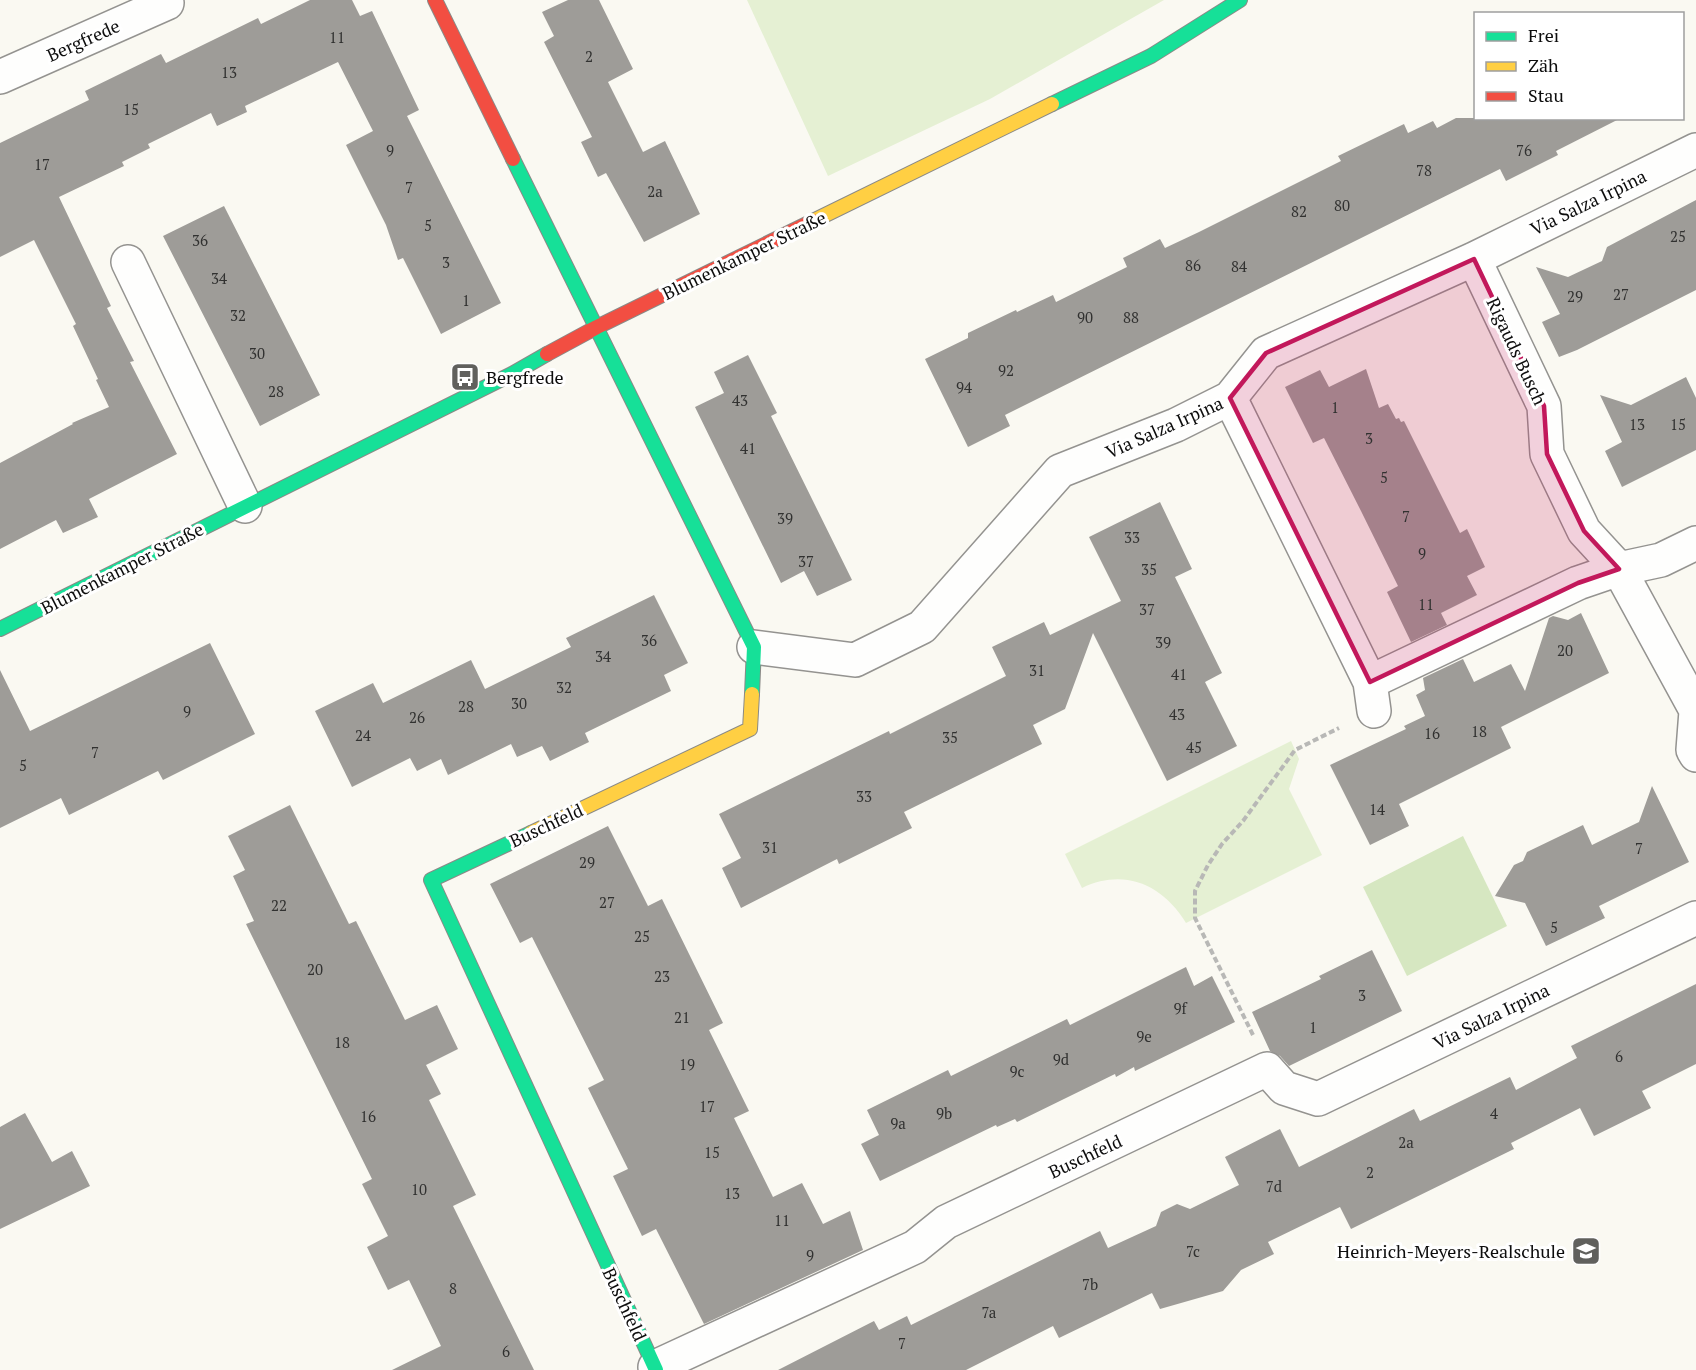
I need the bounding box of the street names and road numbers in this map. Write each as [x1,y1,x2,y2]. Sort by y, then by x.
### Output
street label: Bergfrede [43,13,123,67]
street label: Via Salza Irpina [1526,164,1650,240]
street label: Blumenkamper Straße [658,205,830,305]
street label: Rigauds Busch [1482,293,1553,409]
street label: Via Salza Irpina [1101,390,1227,464]
street label: Blumenkamper Straße [37,517,207,619]
street label: Buschfeld [505,798,587,852]
street label: Via Salza Irpina [1429,978,1553,1054]
street label: Buschfeld [1044,1129,1126,1183]
street label: Buschfeld [598,1263,652,1345]

